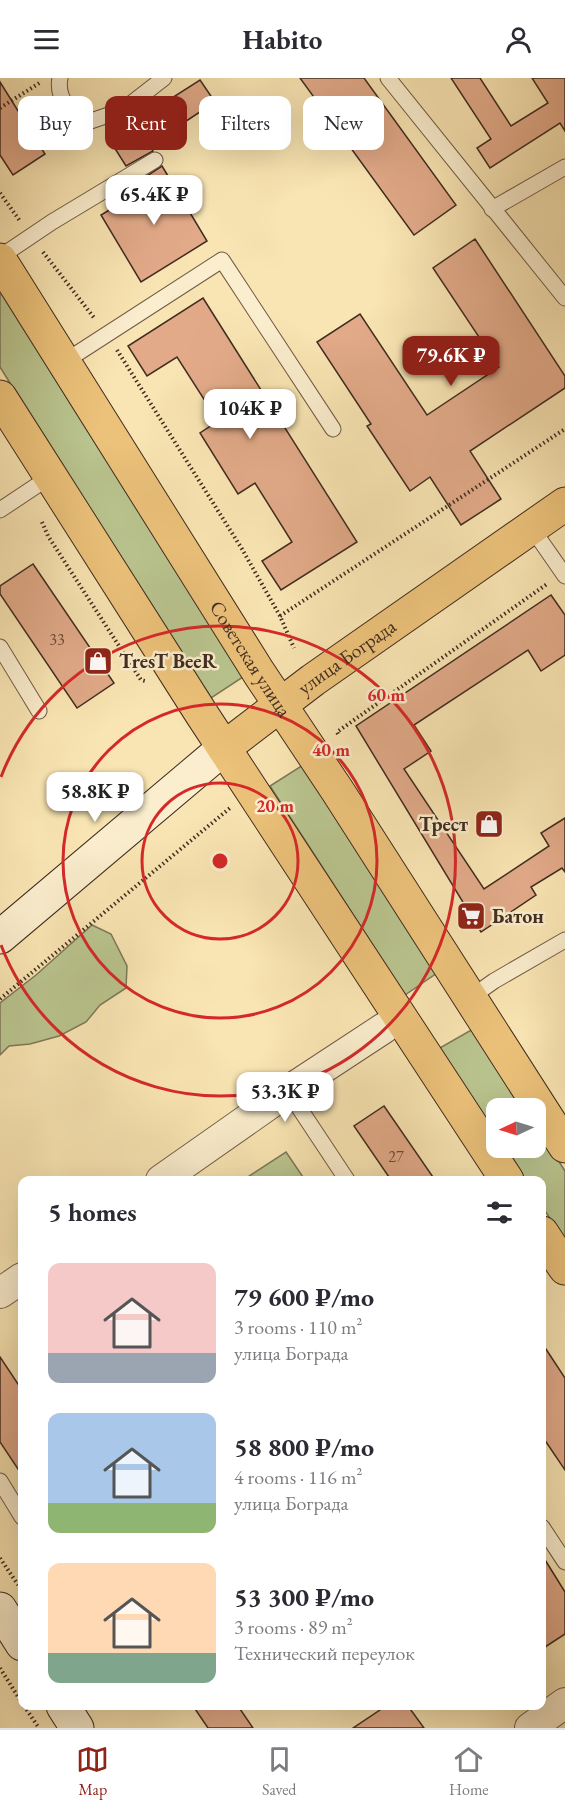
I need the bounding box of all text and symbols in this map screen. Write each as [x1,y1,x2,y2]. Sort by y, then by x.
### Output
text: Habito [243,22,322,57]
icon: menu [30,23,63,56]
icon: person [502,23,535,56]
chip: Buy [18,96,93,150]
chip: Rent [105,96,187,150]
chip: Filters [199,96,291,150]
chip: New [303,96,384,150]
pin: 65.4K ₽ [99,175,209,226]
text: 65.4K ₽ [120,181,188,207]
pin: 79.6K ₽ [396,336,506,387]
text: 79.6K ₽ [417,342,485,368]
pin: 104K ₽ [201,389,299,440]
text: 104K ₽ [218,395,282,421]
street label: Советская улица [204,596,298,722]
street label: улица Бограда [292,613,401,700]
house number: 33 [49,629,65,650]
shop icon: TresT BeeR [82,645,114,677]
place label: TresT BeeR [119,648,218,674]
text: 60 m [367,683,405,706]
text: 40 m [312,738,350,761]
pin: 58.8K ₽ [40,772,150,823]
text: 58.8K ₽ [61,778,129,804]
text: 20 m [256,794,294,817]
shop icon: Трест [473,808,505,840]
place label: Трест [419,811,468,837]
centre of rings [210,851,230,871]
supermarket icon: Батон [455,900,487,932]
place label: Батон [492,903,544,929]
pin: 53.3K ₽ [230,1072,340,1123]
text: 53.3K ₽ [251,1078,319,1104]
north arrow [486,1098,546,1158]
map controls [486,1098,546,1158]
house number: 27 [388,1146,404,1167]
text: 5 homes [48,1195,137,1229]
icon: filters [483,1196,516,1229]
text: 79 600 ₽/mo [234,1280,374,1314]
icon: home [96,1287,168,1359]
text: 3 rooms · 110 m² [234,1314,362,1340]
text: улица Бограда [234,1340,348,1366]
text: 58 800 ₽/mo [234,1430,374,1464]
icon: home [96,1437,168,1509]
text: 4 rooms · 116 m² [234,1464,362,1490]
text: улица Бограда [234,1490,348,1516]
text: 53 300 ₽/mo [234,1580,374,1614]
icon: home [96,1587,168,1659]
text: 3 rooms · 89 m² [234,1614,353,1640]
text: Технический переулок [234,1640,415,1666]
tab: Map [76,1743,109,1800]
tab: Saved [262,1743,296,1800]
tab: Home [449,1743,489,1800]

